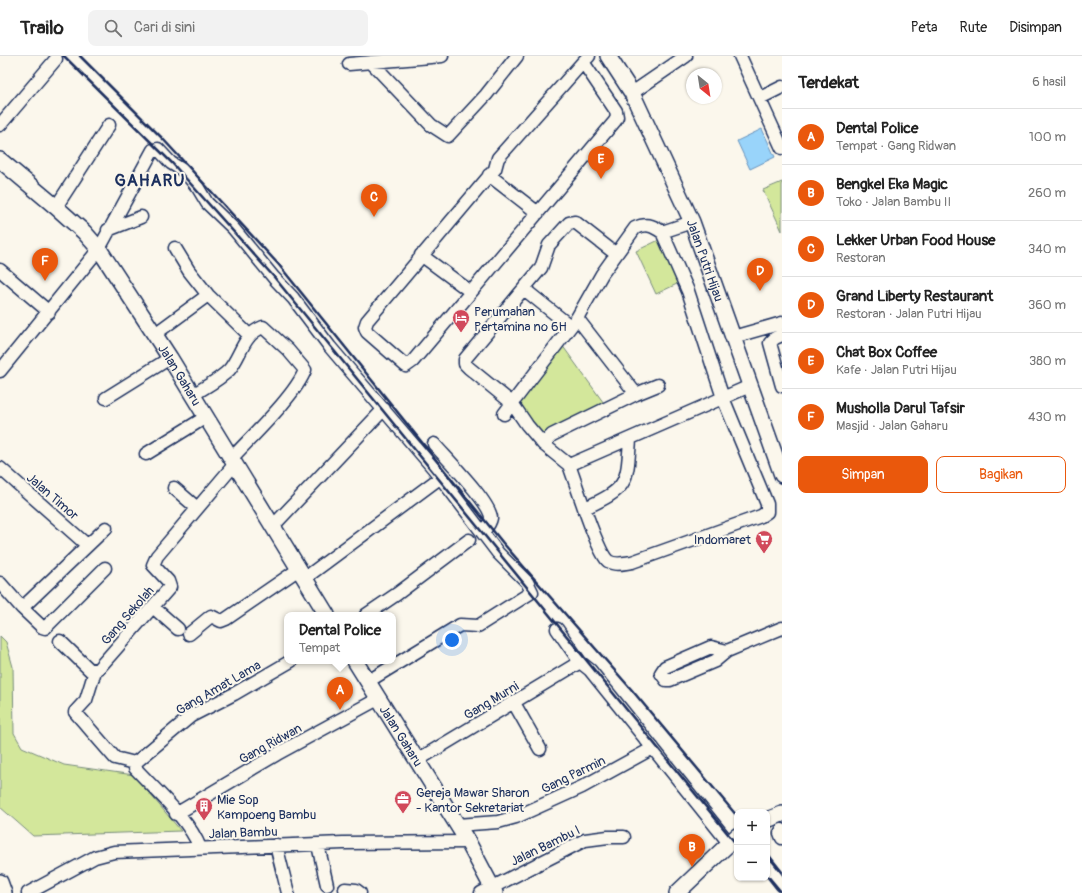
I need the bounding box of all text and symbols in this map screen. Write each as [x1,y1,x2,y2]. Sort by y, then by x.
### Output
search box [88,10,368,46]
text: Trailo [20,16,64,40]
icon: search [102,17,124,39]
text: Cari di sini [134,18,195,37]
text: Peta [911,19,938,36]
text: Rute [960,19,987,36]
text: Disimpan [1009,19,1062,36]
north arrow [686,68,722,104]
text: Terdekat [798,72,859,93]
text: 6 hasil [1032,74,1066,90]
text: Dental Police [836,119,918,138]
text: A [807,129,815,145]
text: 100 m [1029,129,1066,145]
text: Tempat · Gang Ridwan [836,138,956,154]
pin: E [588,146,614,179]
district label: GAHARU [114,170,186,191]
text: Bengkel Eka Magic [836,175,948,194]
pin: C [361,184,387,217]
text: B [807,185,815,201]
text: 260 m [1028,185,1066,201]
text: Toko · Jalan Bambu II [836,194,951,210]
street label: Jalan Putri Hijau [683,217,727,304]
text: Lekker Urban Food House [836,231,996,250]
text: C [807,241,815,257]
text: 340 m [1028,241,1066,257]
pin: F [32,248,58,281]
text: Restoran [836,250,886,266]
pin: D [747,258,773,291]
text: Grand Liberty Restaurant [836,287,993,306]
text: D [807,297,815,313]
text: 360 m [1028,297,1066,313]
place label: Perumahan Pertamina no 6H [474,304,567,335]
text: Restoran · Jalan Putri Hijau [836,306,982,322]
hotel icon: Perumahan Pertamina no 6H [451,308,471,333]
street label: Jalan Gaharu [154,342,204,409]
text: Chat Box Coffee [836,343,937,362]
text: E [808,353,814,369]
text: 380 m [1029,353,1066,369]
text: Kafe · Jalan Putri Hijau [836,362,957,378]
text: Musholla Darul Tafsir [836,399,965,418]
text: F [807,409,815,425]
text: 430 m [1028,409,1066,425]
text: Masjid · Jalan Gaharu [836,418,948,434]
button: Simpan [798,456,928,493]
button: Bagikan [936,456,1066,493]
street label: Jalan Timor [23,470,82,524]
supermarket icon: Indomaret [754,529,774,554]
place label: Indomaret [694,532,752,548]
street label: Gang Sekolah [98,583,158,648]
popup [284,612,396,664]
text: Dental Police [299,621,381,640]
your location [442,630,462,650]
text: Tempat [299,640,340,656]
street label: Gang Amat Lama [173,657,264,719]
pin: A [327,677,353,710]
street label: Gang Murni [461,678,522,723]
street label: Jalan Gaharu [376,703,426,770]
street label: Gang Ridwan [236,720,305,768]
street label: Gang Parmin [539,752,608,797]
place label: Gereja Mawar Sharon - Kantor Sekretariat [416,785,530,816]
office icon: Gereja Mawar Sharon - Kantor Sekretariat [393,789,413,814]
place label: Mie Sop Kampoeng Bambu [217,792,316,823]
building icon: Mie Sop Kampoeng Bambu [194,796,214,821]
map controls [734,809,770,881]
button: + [734,809,770,845]
street label: Jalan Bambu I [508,822,583,870]
street label: Jalan Bambu [208,824,278,842]
pin: B [679,834,705,867]
button: − [734,845,770,881]

